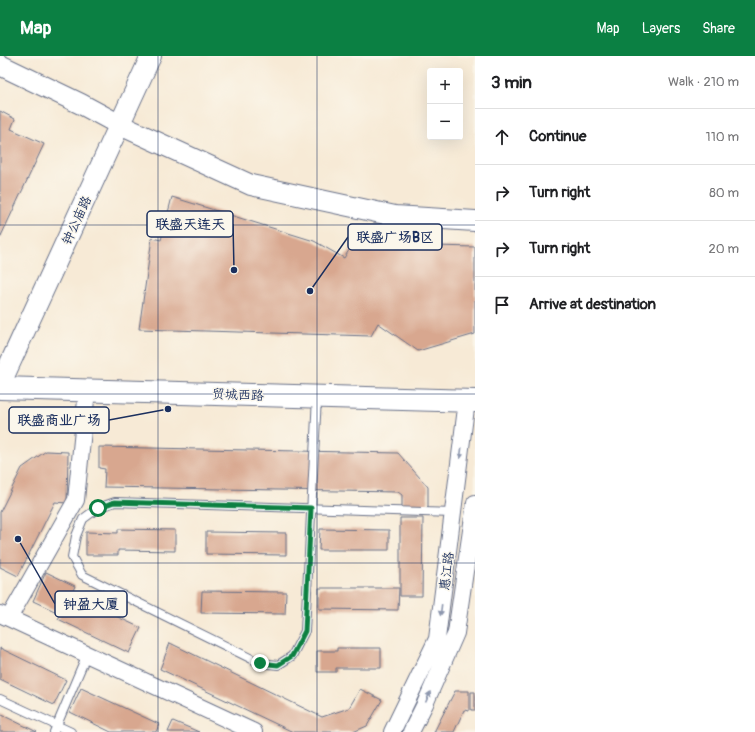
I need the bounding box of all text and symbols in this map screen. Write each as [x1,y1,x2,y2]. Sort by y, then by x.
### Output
text: Map [20,16,51,40]
text: Map [597,20,620,37]
text: Layers [642,20,680,37]
text: Share [702,20,735,37]
map controls [427,68,463,140]
button: + [427,68,463,104]
text: 3 min [491,72,532,93]
text: Walk · 210 m [668,74,739,90]
button: − [427,104,463,140]
icon: ahead [491,126,513,148]
text: Continue [529,127,587,146]
text: 110 m [706,129,739,145]
icon: right [491,182,513,204]
text: Turn right [529,183,590,202]
text: 80 m [709,185,739,201]
street label: 钟公庙路 [59,193,95,247]
callout: 联盛天连天 [147,211,233,237]
text: 联盛天连天 [155,216,225,233]
callout: 联盛广场B区 [348,224,442,250]
text: 联盛广场B区 [356,229,434,246]
icon: right [491,238,513,260]
text: Turn right [529,239,590,258]
text: 20 m [708,241,739,257]
icon: arrive [491,294,513,316]
text: Arrive at destination [529,295,656,314]
street label: 贸城西路 [212,386,264,404]
callout: 联盛商业广场 [9,407,109,433]
text: 联盛商业广场 [17,412,101,429]
one-way arrow [458,447,464,459]
route start [89,499,107,517]
street label: 惠江路 [437,551,457,591]
callout: 钟盈大厦 [55,591,127,617]
text: 钟盈大厦 [63,596,119,613]
one-way arrow [438,604,444,616]
route end [251,654,269,672]
one-way arrow [425,691,431,703]

